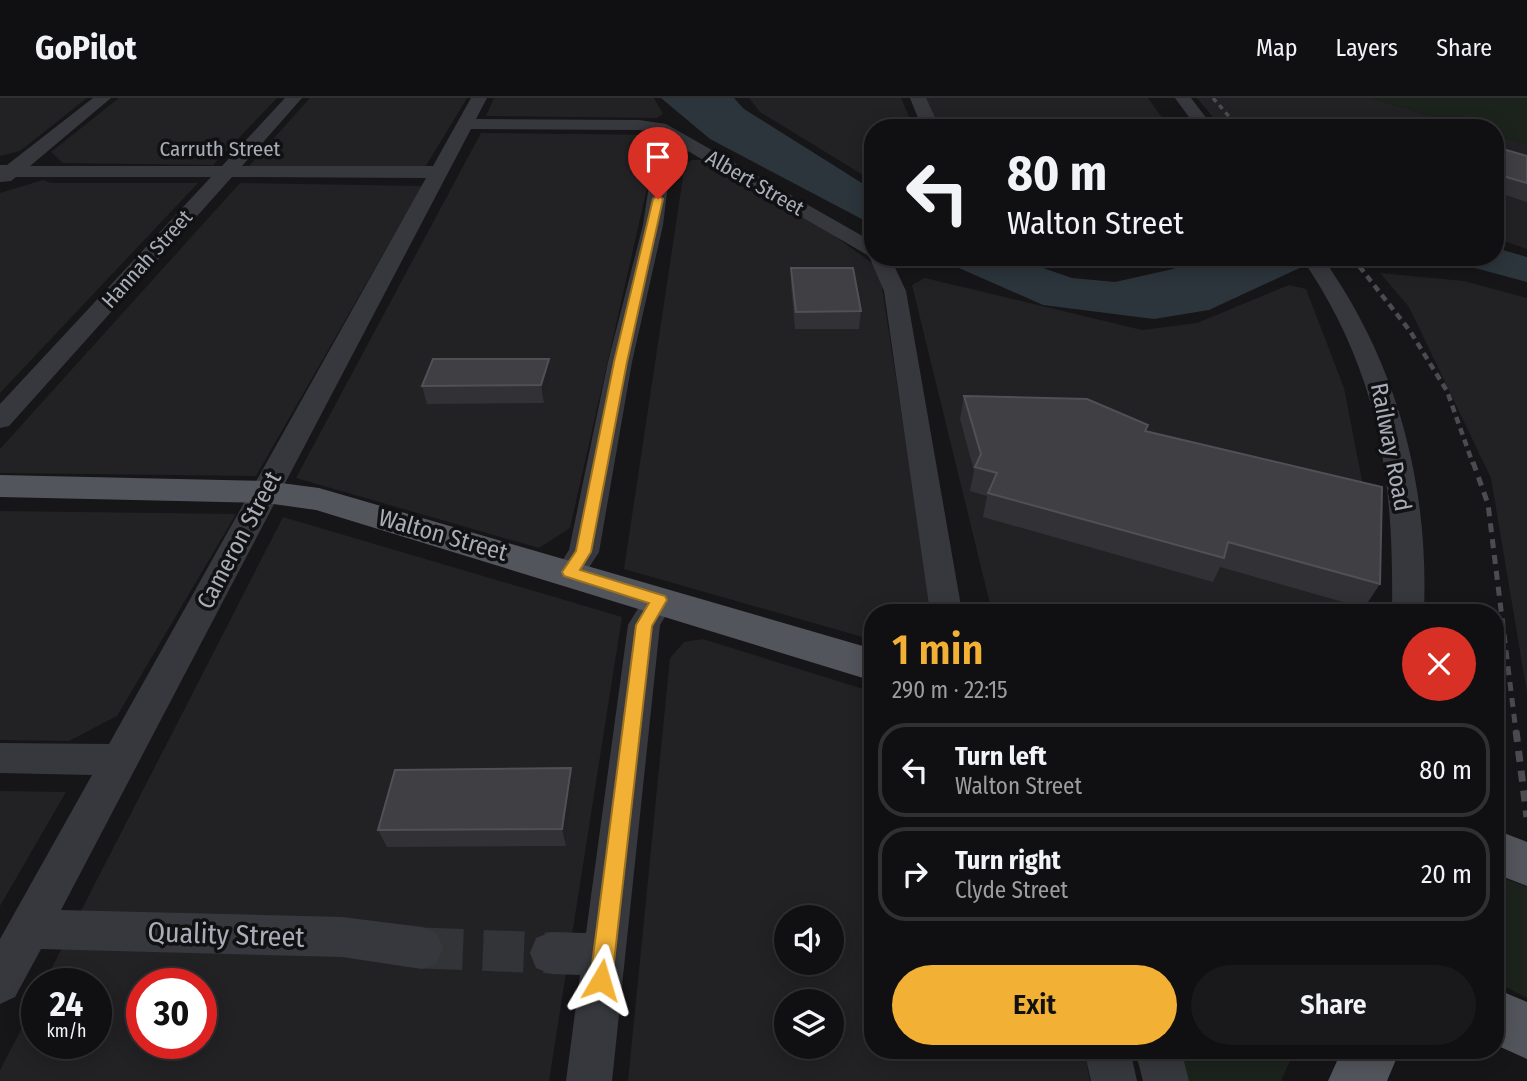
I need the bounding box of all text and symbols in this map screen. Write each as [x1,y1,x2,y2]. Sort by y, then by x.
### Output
text: GoPilot [35,28,137,68]
text: Map [1256,34,1298,62]
text: Layers [1336,34,1398,62]
text: Share [1436,34,1492,62]
pin [628,127,688,199]
street label: Carruth Street [160,136,281,162]
icon: arrive [639,138,677,176]
text: 80 m [1007,144,1107,203]
street label: Albert Street [701,145,809,222]
icon: left [892,147,983,238]
street label: Hannah Street [96,204,198,313]
text: Walton Street [1007,204,1184,242]
street label: Railway Road [1365,381,1417,513]
street label: Cameron Street [191,466,287,614]
street label: Walton Street [375,503,511,567]
text: 1 min [892,625,983,675]
button: close [1402,627,1476,701]
text: 290 m · 22:15 [892,676,1008,704]
text: Turn left [955,741,1047,772]
icon: left [896,751,934,789]
text: 80 m [1419,755,1472,786]
text: Walton Street [955,772,1082,800]
text: Turn right [955,845,1061,876]
icon: right [896,855,934,893]
text: 20 m [1421,859,1472,890]
text: Clyde Street [955,876,1068,904]
map controls [774,905,844,1059]
button: sound [774,905,844,975]
street label: Quality Street [147,915,306,954]
position arrow [564,943,638,1017]
button: Exit [892,965,1177,1045]
button: Share [1191,965,1476,1045]
speed limit sign: 30 [126,968,217,1059]
text: 24 [50,983,83,1025]
button: layers [774,989,844,1059]
text: km/h [46,1020,87,1042]

